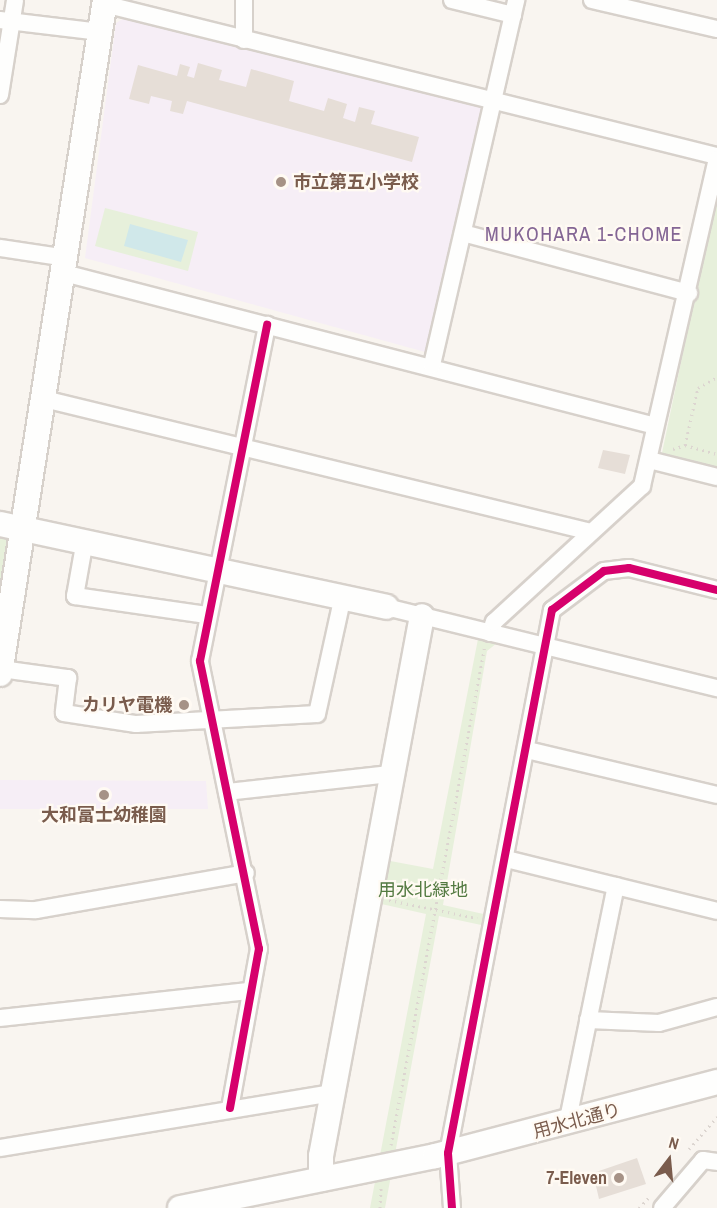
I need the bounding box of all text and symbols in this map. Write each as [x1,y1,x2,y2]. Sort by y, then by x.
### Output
place label: 市立第五小学校 [293,171,419,193]
marker: 市立第五小学校 [274,175,288,189]
district label: MUKOHARA 1-CHOME [485,221,683,245]
place label: カリヤ電機 [82,694,172,716]
marker: カリヤ電機 [177,698,191,712]
marker: 大和富士幼稚園 [97,788,111,802]
place label: 大和富士幼稚園 [41,804,167,826]
park label: 用水北緑地 [378,879,468,901]
street label: 用水北通り [531,1099,623,1143]
north arrow [639,1130,699,1190]
text: N [666,1131,682,1155]
place label: 7-Eleven [546,1167,607,1189]
marker: 7-Eleven [612,1171,626,1185]

